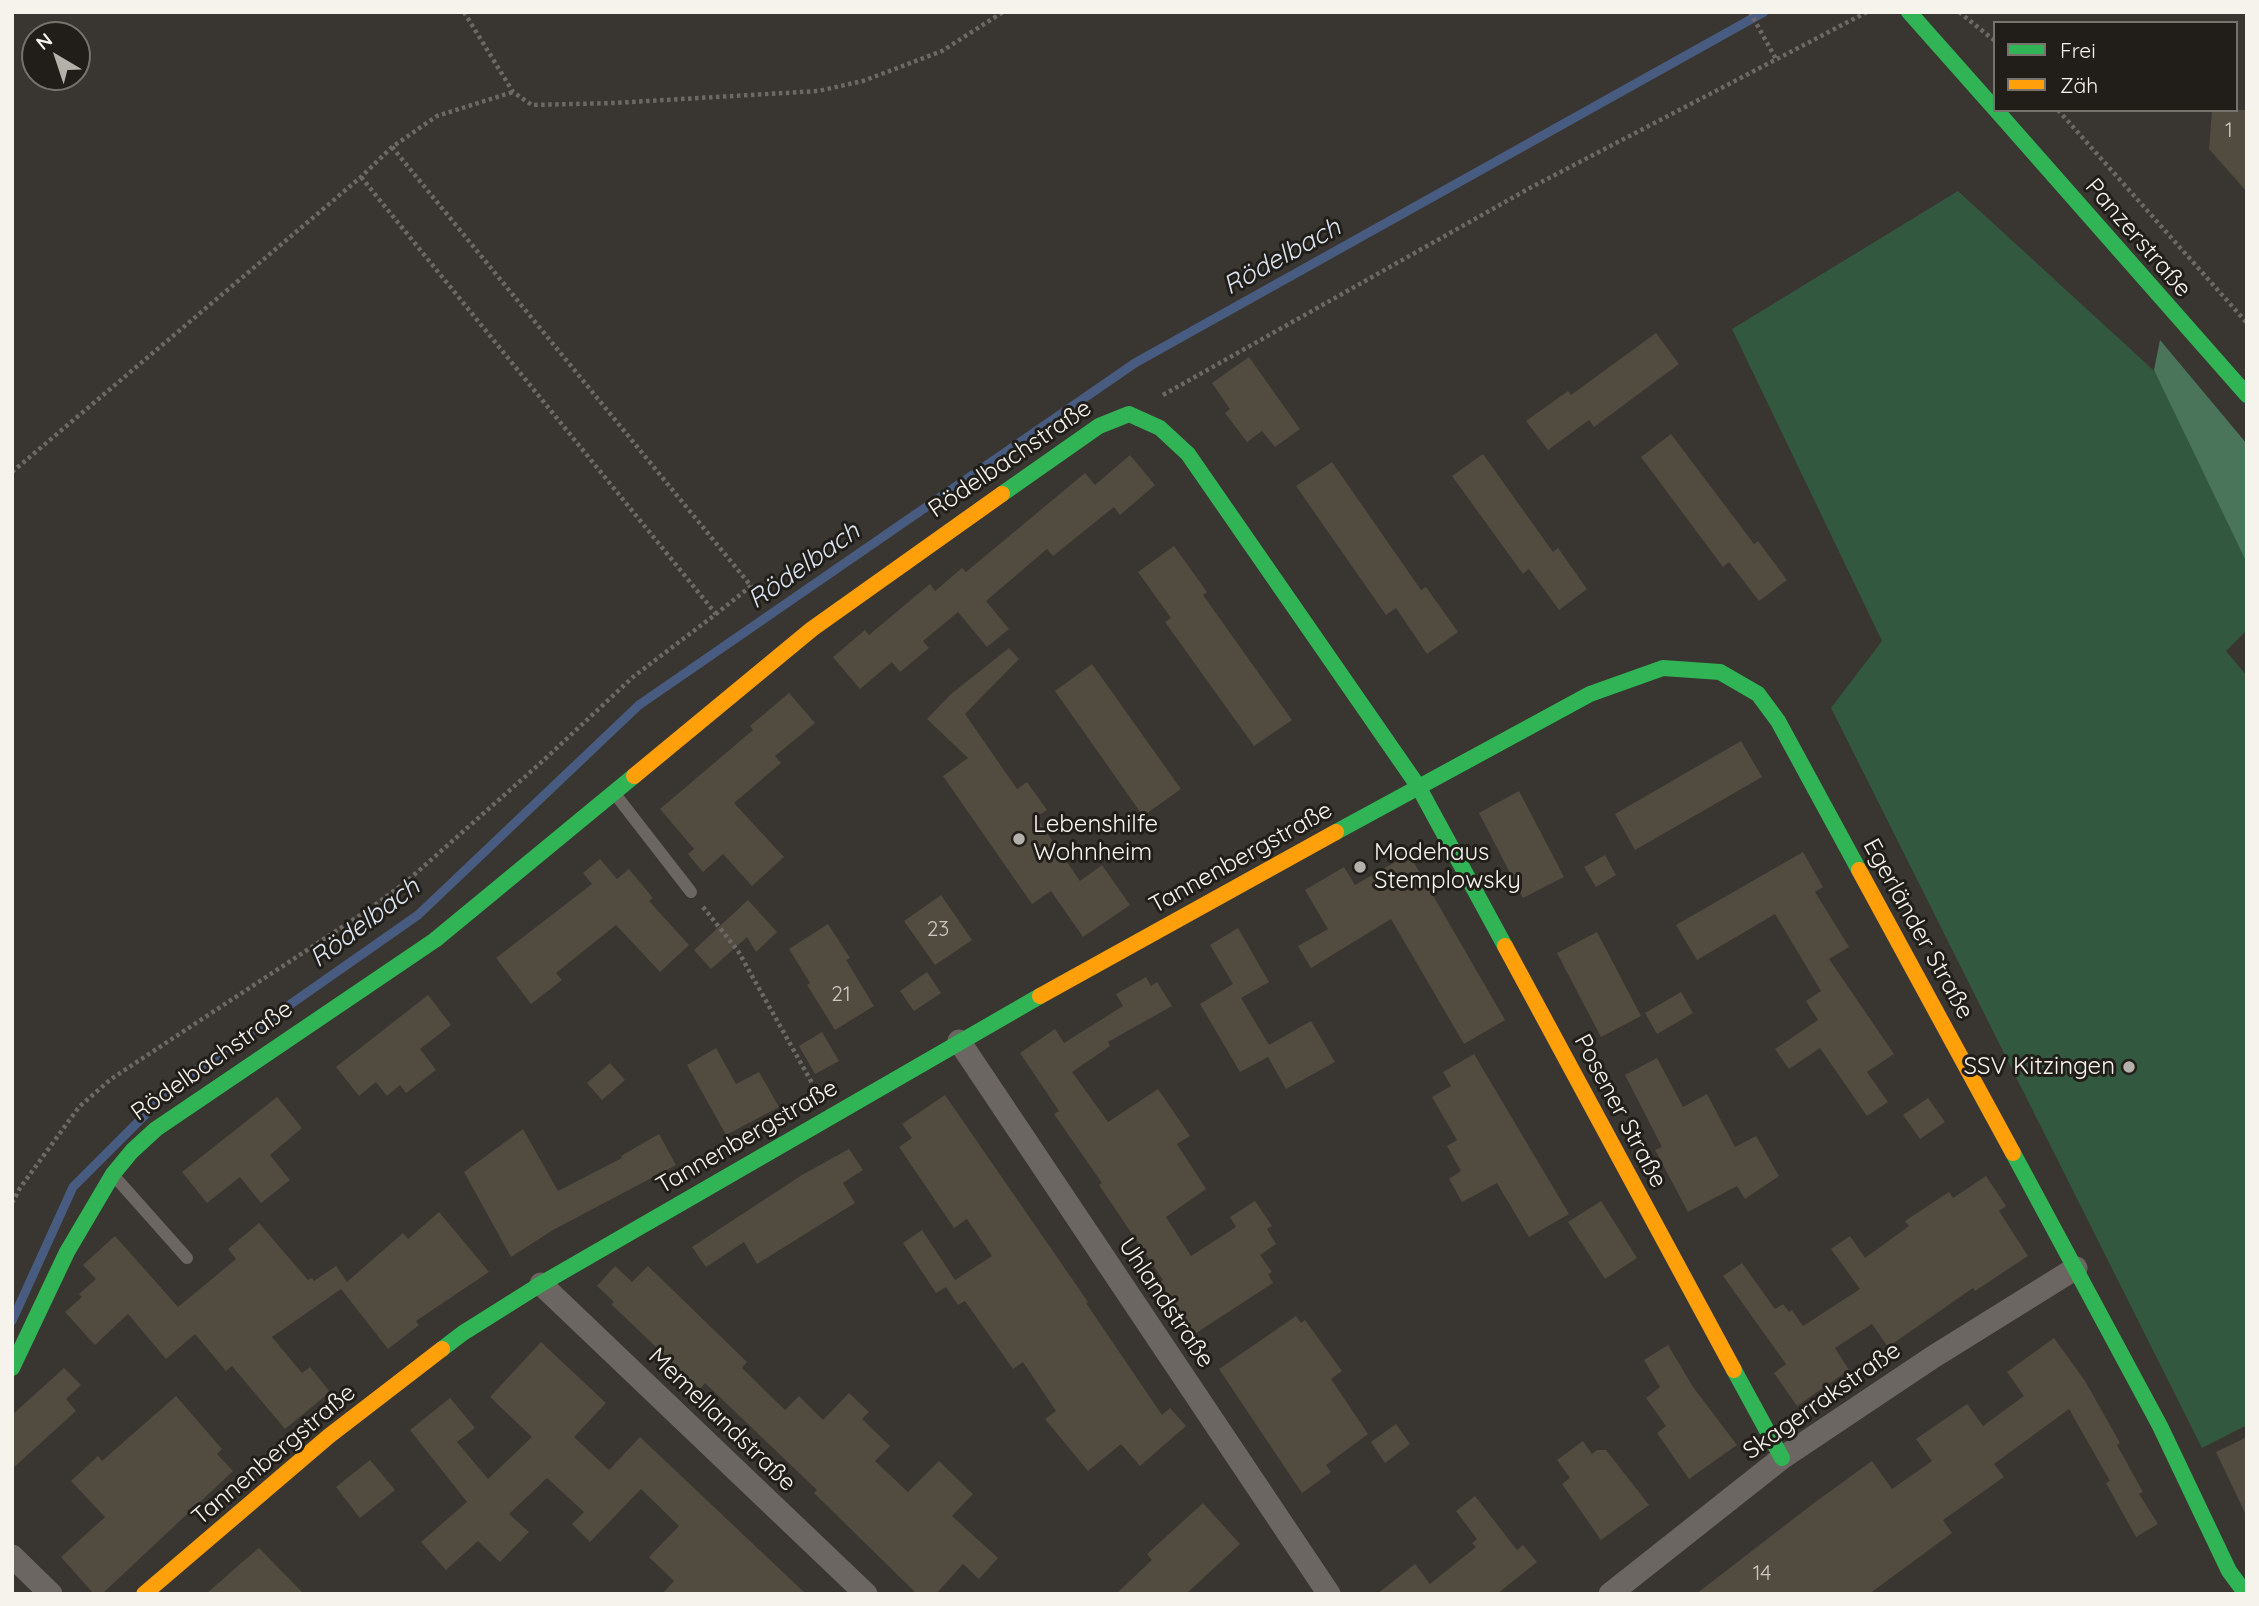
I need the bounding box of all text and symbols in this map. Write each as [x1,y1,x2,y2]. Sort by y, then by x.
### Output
north arrow [21,21,91,91]
legend [1993,21,2238,112]
text: N [31,28,57,55]
text: Frei [2060,37,2096,63]
text: Zäh [2060,72,2098,98]
house number: 1 [2225,118,2233,144]
street label: Panzerstraße [2079,173,2197,303]
water label: Rödelbach [1218,212,1346,302]
street label: Rödelbachstraße [923,394,1097,524]
water label: Rödelbach [742,516,866,616]
street label: Tannenbergstraße [1145,796,1337,920]
place label: Lebenshilfe Wohnheim [1033,811,1158,867]
marker: Lebenshilfe Wohnheim [1011,831,1027,847]
street label: Egerländer Straße [1857,834,1979,1024]
place label: Modehaus Stemplowsky [1374,839,1521,895]
marker: Modehaus Stemplowsky [1352,859,1368,875]
water label: Rödelbach [304,872,426,974]
house number: 23 [927,917,949,943]
house number: 21 [831,982,851,1008]
street label: Rödelbachstraße [126,995,298,1127]
street label: Posener Straße [1567,1029,1673,1193]
place label: SSV Kitzingen [1964,1053,2115,1081]
marker: SSV Kitzingen [2121,1059,2137,1075]
street label: Tannenbergstraße [651,1073,843,1201]
street label: Uhlandstraße [1112,1233,1220,1373]
street label: Skagerrakstraße [1738,1336,1906,1466]
street label: Memellandstraße [642,1342,802,1498]
street label: Tannenbergstraße [186,1378,362,1532]
house number: 14 [1753,1561,1771,1587]

